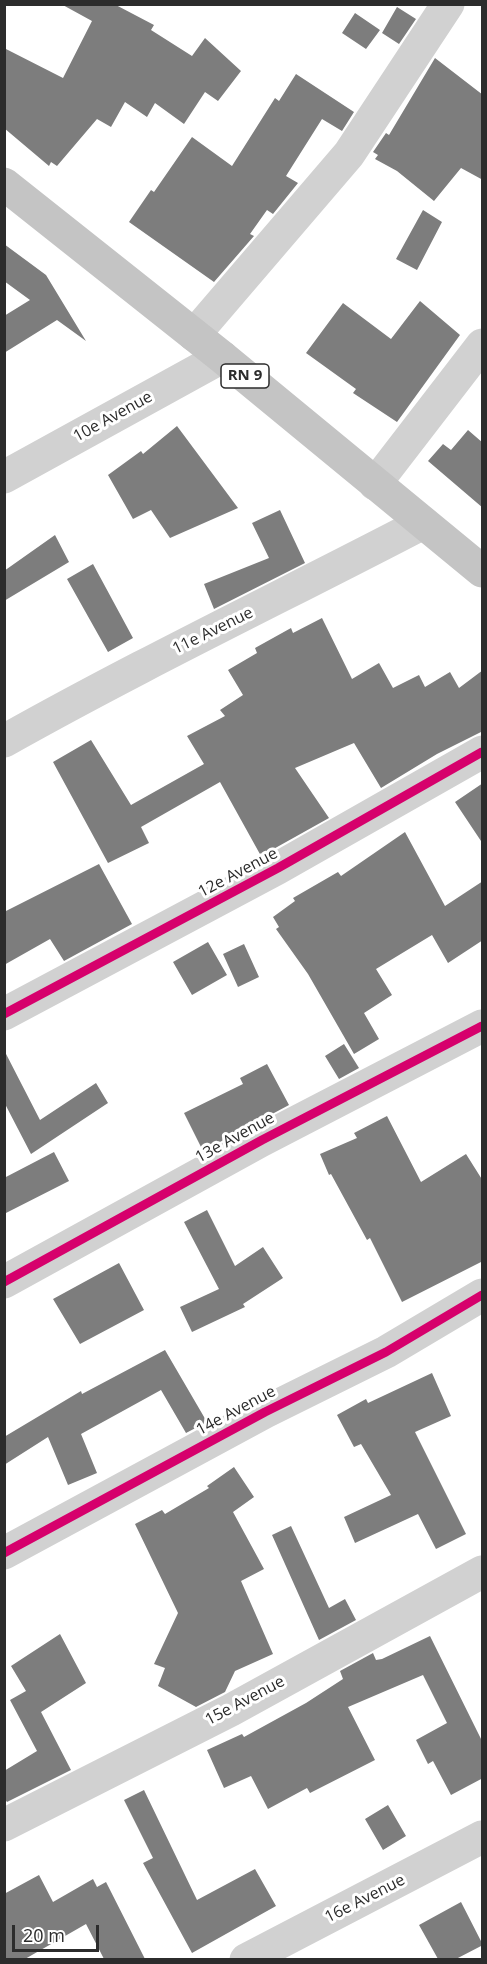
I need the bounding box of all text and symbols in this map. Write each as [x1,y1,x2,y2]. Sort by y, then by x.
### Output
road number: RN 9 [221,364,269,388]
street label: 10e Avenue [70,387,156,447]
street label: 11e Avenue [170,603,256,659]
street label: 12e Avenue [195,844,281,902]
street label: 13e Avenue [192,1108,278,1168]
street label: 14e Avenue [193,1382,279,1440]
street label: 15e Avenue [202,1672,288,1730]
street label: 16e Avenue [322,1871,408,1927]
scale bar [15,1913,102,1951]
text: 20 m [23,1923,65,1947]

